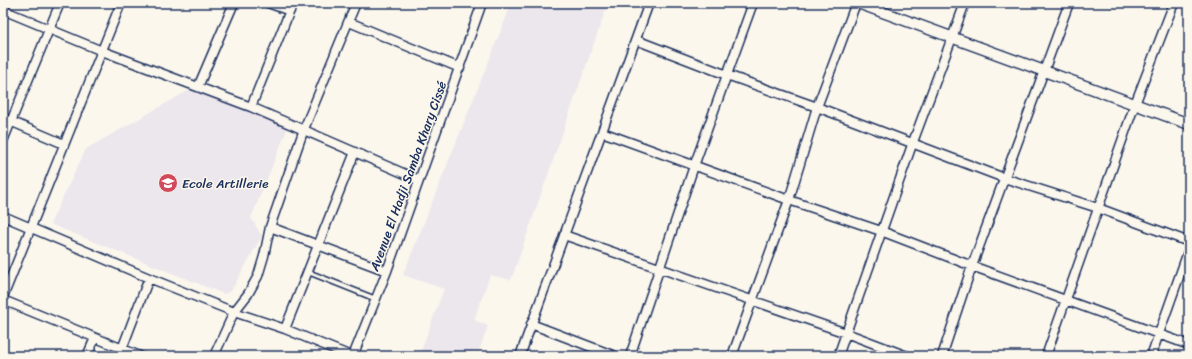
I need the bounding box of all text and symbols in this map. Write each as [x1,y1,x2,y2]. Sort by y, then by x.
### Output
street label: Avenue El Hadji Samba Khary Cissé [362,77,453,275]
school or university icon: Ecole Artillerie [157,172,179,194]
place label: Ecole Artillerie [182,172,268,195]

